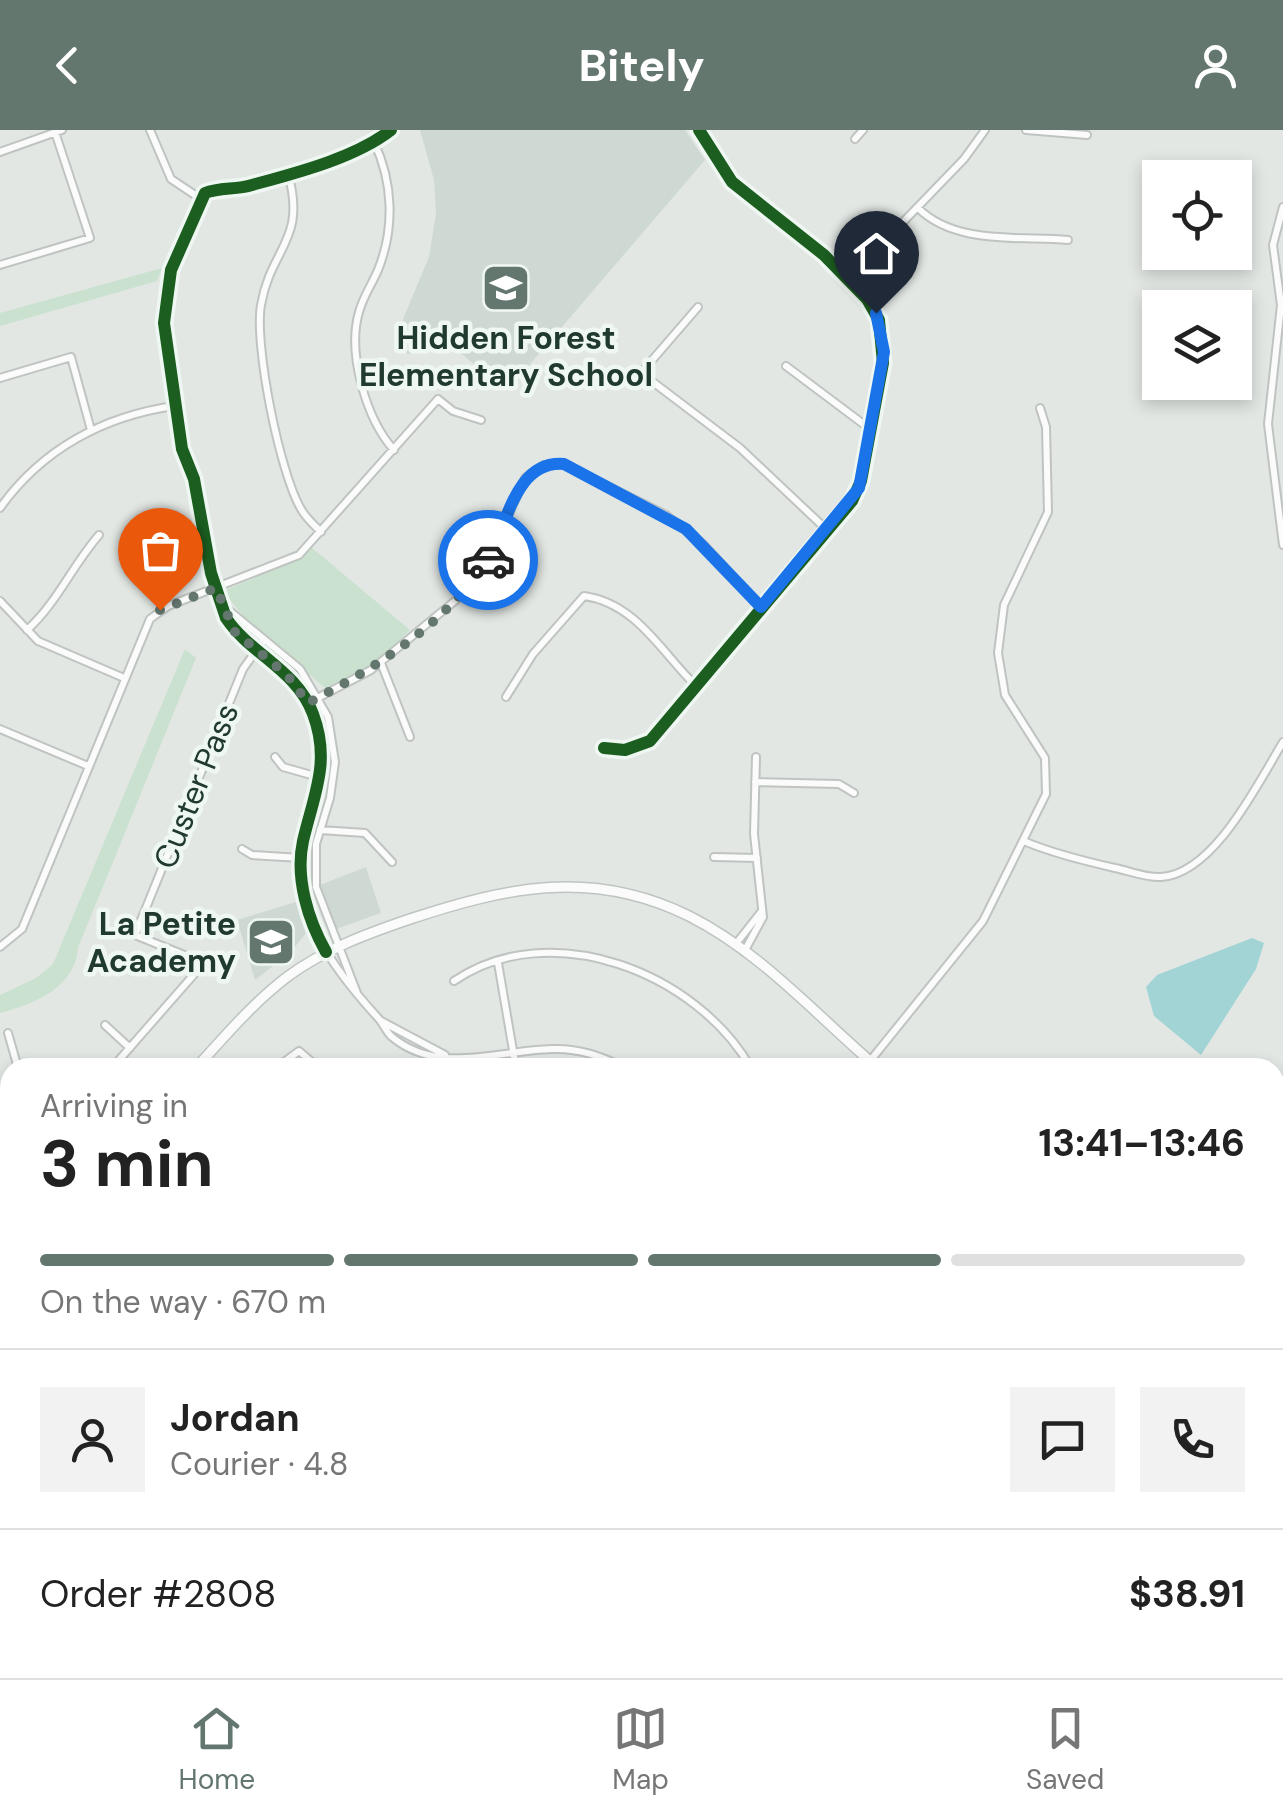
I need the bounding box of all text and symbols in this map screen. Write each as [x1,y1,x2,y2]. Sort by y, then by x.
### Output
text: Bitely [578,36,705,95]
icon: back [40,38,95,93]
icon: person [1188,38,1243,93]
map controls [1142,160,1252,400]
button: locate [1142,160,1252,270]
pin [834,211,919,314]
icon: home [849,226,904,281]
school or university icon: Hidden Forest Elementary School [480,262,532,314]
button: layers [1142,290,1252,400]
place label: Hidden Forest Elementary School [359,317,653,396]
pin [118,508,203,611]
courier [438,510,538,610]
icon: bag [133,523,188,578]
icon: car [461,533,516,588]
street label: Custer Pass [144,697,248,875]
place label: La Petite Academy [87,903,236,982]
school or university icon: La Petite Academy [245,916,297,968]
text: Arriving in [40,1085,188,1127]
text: 13:41–13:46 [1038,1118,1245,1168]
text: 3 min [40,1122,214,1206]
text: On the way · 670 m [40,1281,326,1323]
button: person [40,1387,145,1492]
button: chat [1010,1387,1115,1492]
button: phone [1140,1387,1245,1492]
text: Jordan [170,1393,300,1443]
text: Courier · 4.8 [170,1443,348,1485]
text: Order #2808 [40,1569,276,1619]
text: $38.91 [1129,1569,1245,1619]
tab: Home [179,1701,255,1798]
tab: Map [612,1701,669,1798]
tab: Saved [1026,1701,1104,1798]

